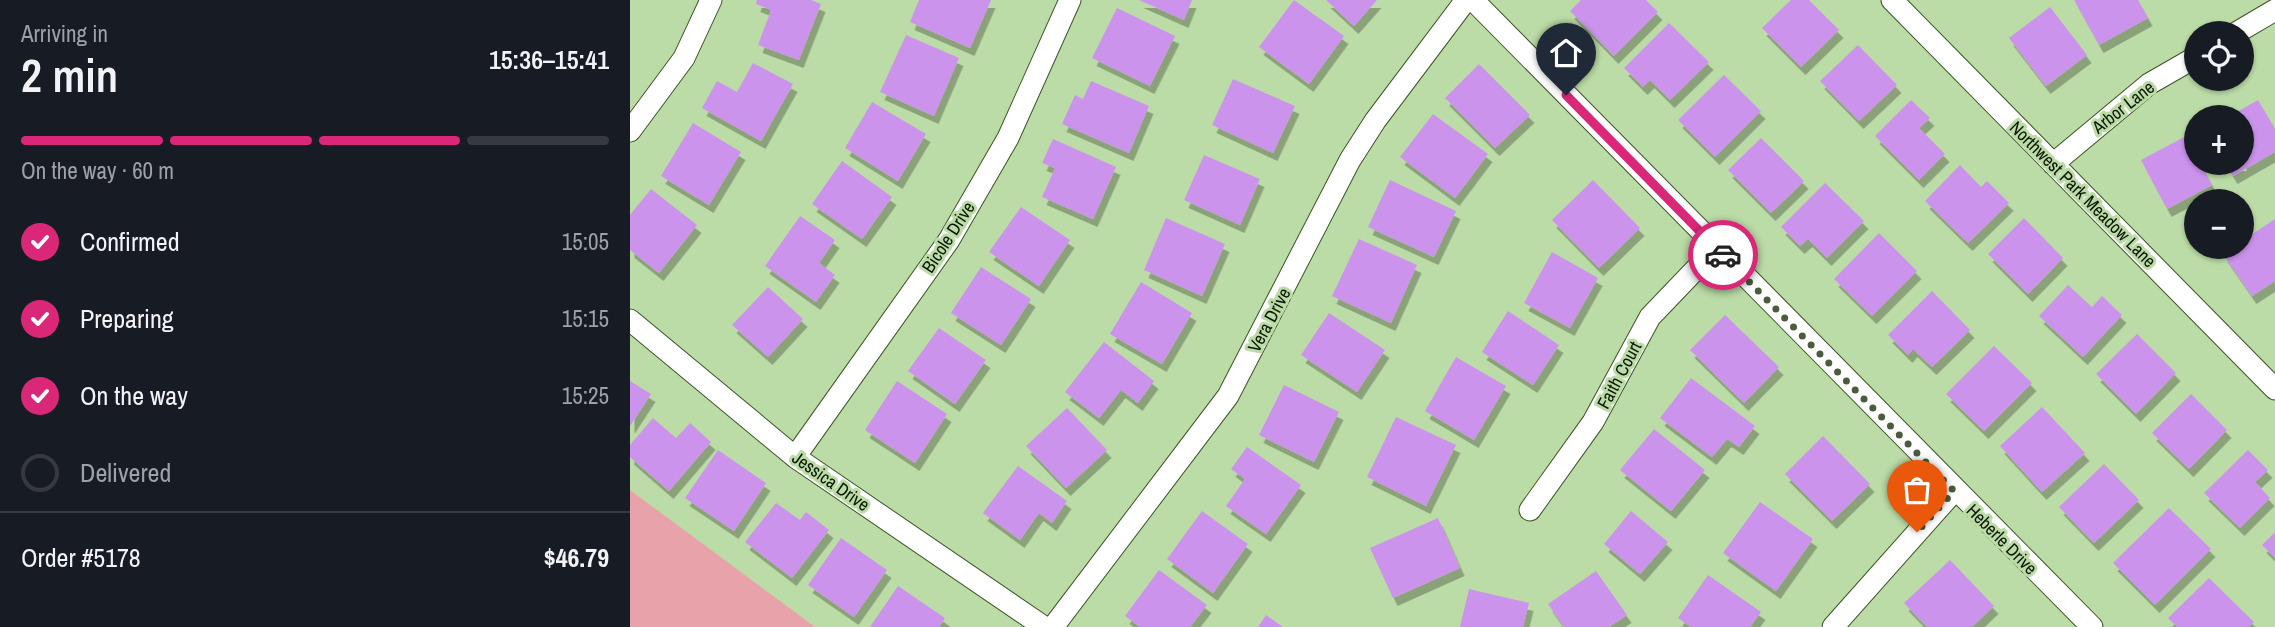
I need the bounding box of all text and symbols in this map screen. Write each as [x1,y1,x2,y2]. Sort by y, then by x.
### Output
text: Arriving in [21,18,108,49]
map controls [2184,21,2254,259]
button: locate [2184,21,2254,91]
pin [1536,23,1596,95]
icon: home [1547,34,1585,72]
text: 15:36–15:41 [489,42,609,77]
text: 2 min [21,44,118,106]
street label: Arbor Lane [2086,75,2159,140]
button: + [2184,105,2254,175]
street label: Northwest Park Meadow Lane [2004,115,2162,273]
text: On the way · 60 m [21,155,174,186]
button: − [2184,189,2254,259]
street label: Bicole Drive [916,196,980,278]
courier [1688,220,1758,290]
icon: check [21,223,59,261]
text: Confirmed [80,224,180,259]
text: 15:05 [562,226,609,257]
icon: car [1704,236,1742,274]
street label: Vera Drive [1242,283,1296,357]
icon: check [21,300,59,338]
text: Preparing [80,301,174,336]
text: 15:15 [562,303,609,334]
street label: Faith Court [1591,337,1647,413]
icon: check [21,377,59,415]
text: On the way [80,378,188,413]
text: 15:25 [562,380,609,411]
street label: Jessica Drive [787,445,875,517]
text: Delivered [80,455,171,490]
pin [1887,460,1947,532]
icon: bag [1898,471,1936,509]
street label: Heberle Drive [1961,498,2043,580]
text: Order #5178 [21,540,141,575]
text: $46.79 [544,540,609,575]

